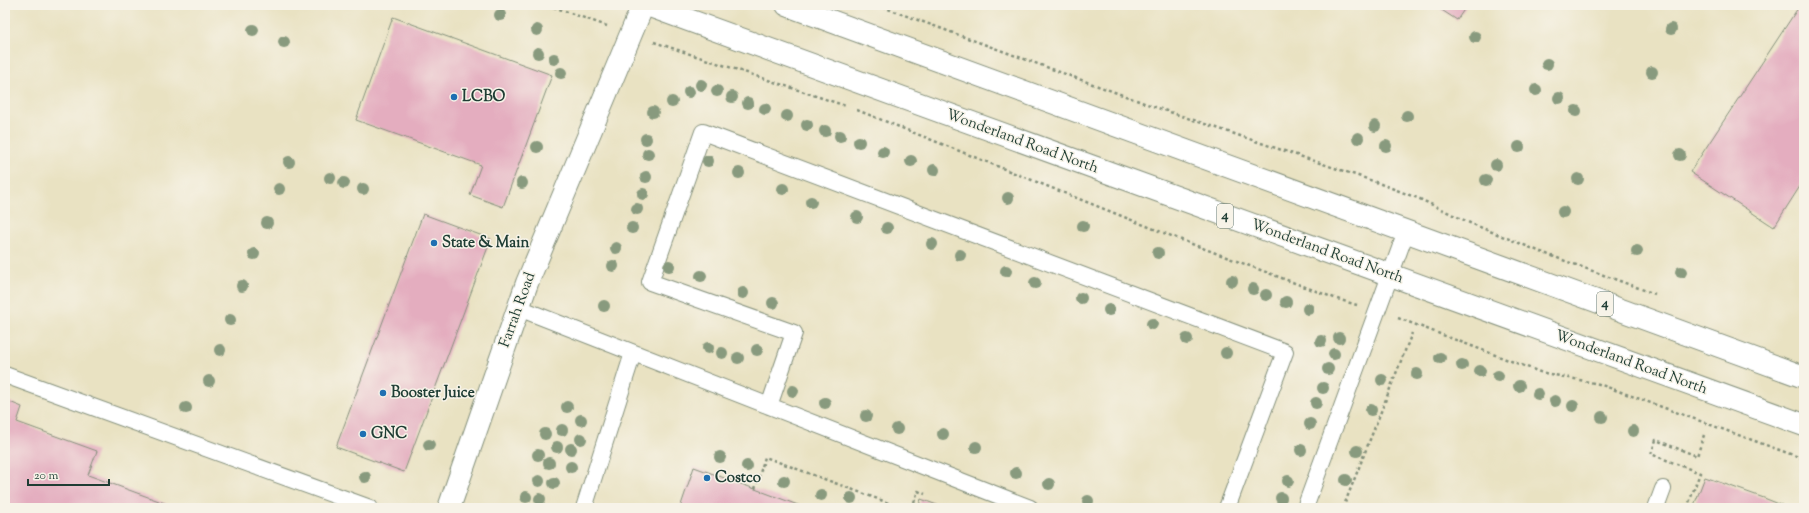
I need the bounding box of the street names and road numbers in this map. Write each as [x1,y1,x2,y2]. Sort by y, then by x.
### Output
street label: Wonderland Road North [943,105,1101,179]
road number: 4 [1217,204,1233,228]
street label: Wonderland Road North [1248,215,1406,289]
street label: Farrah Road [495,269,541,351]
road number: 4 [1597,292,1613,316]
street label: Wonderland Road North [1552,326,1710,400]

